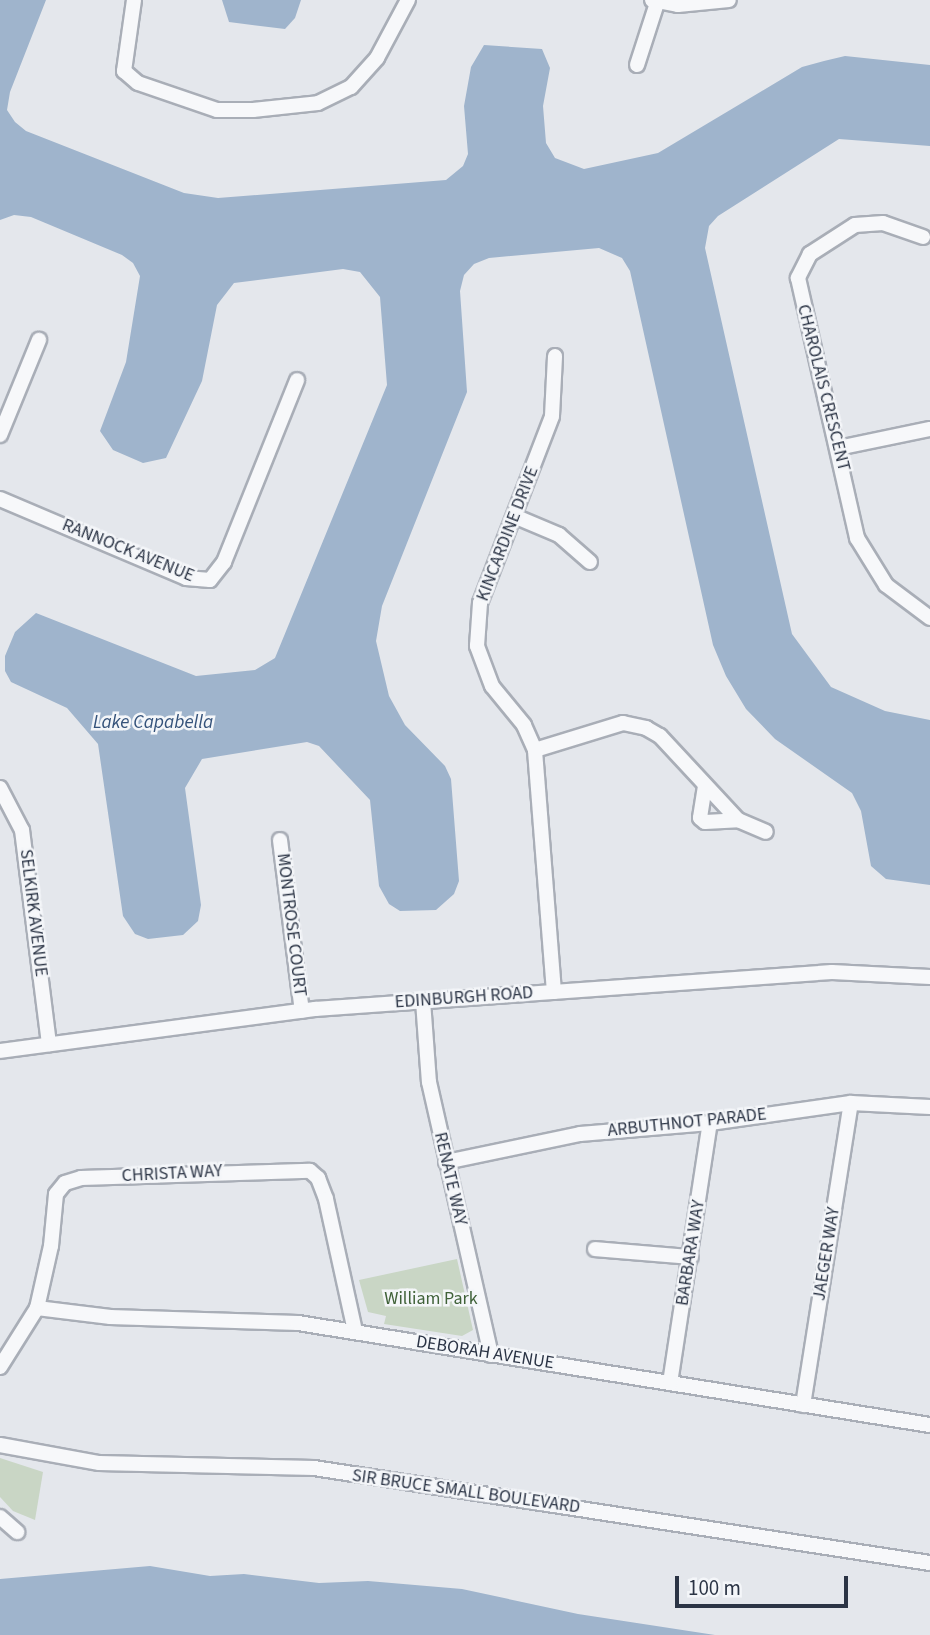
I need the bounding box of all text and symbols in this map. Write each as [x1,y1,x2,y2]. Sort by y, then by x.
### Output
street label: CHAROLAIS CRESCENT [792,302,854,474]
street label: KINCARDINE DRIVE [472,464,544,604]
street label: RANNOCK AVENUE [59,515,197,587]
water label: Lake Capabella [93,712,213,734]
street label: SELKIRK AVENUE [14,848,52,978]
street label: MONTROSE COURT [271,852,311,998]
street label: EDINBURGH ROAD [394,982,534,1014]
street label: ARBUTHNOT PARADE [606,1104,768,1142]
street label: RENATE WAY [429,1130,471,1228]
street label: CHRISTA WAY [121,1161,223,1187]
street label: BARBARA WAY [672,1199,710,1307]
street label: JAEGER WAY [809,1206,845,1302]
park label: William Park [384,1288,478,1310]
street label: DEBORAH AVENUE [414,1331,556,1375]
street label: SIR BRUCE SMALL BOULEVARD [351,1465,581,1519]
scale bar [678,1562,851,1606]
text: 100 m [688,1573,741,1603]

